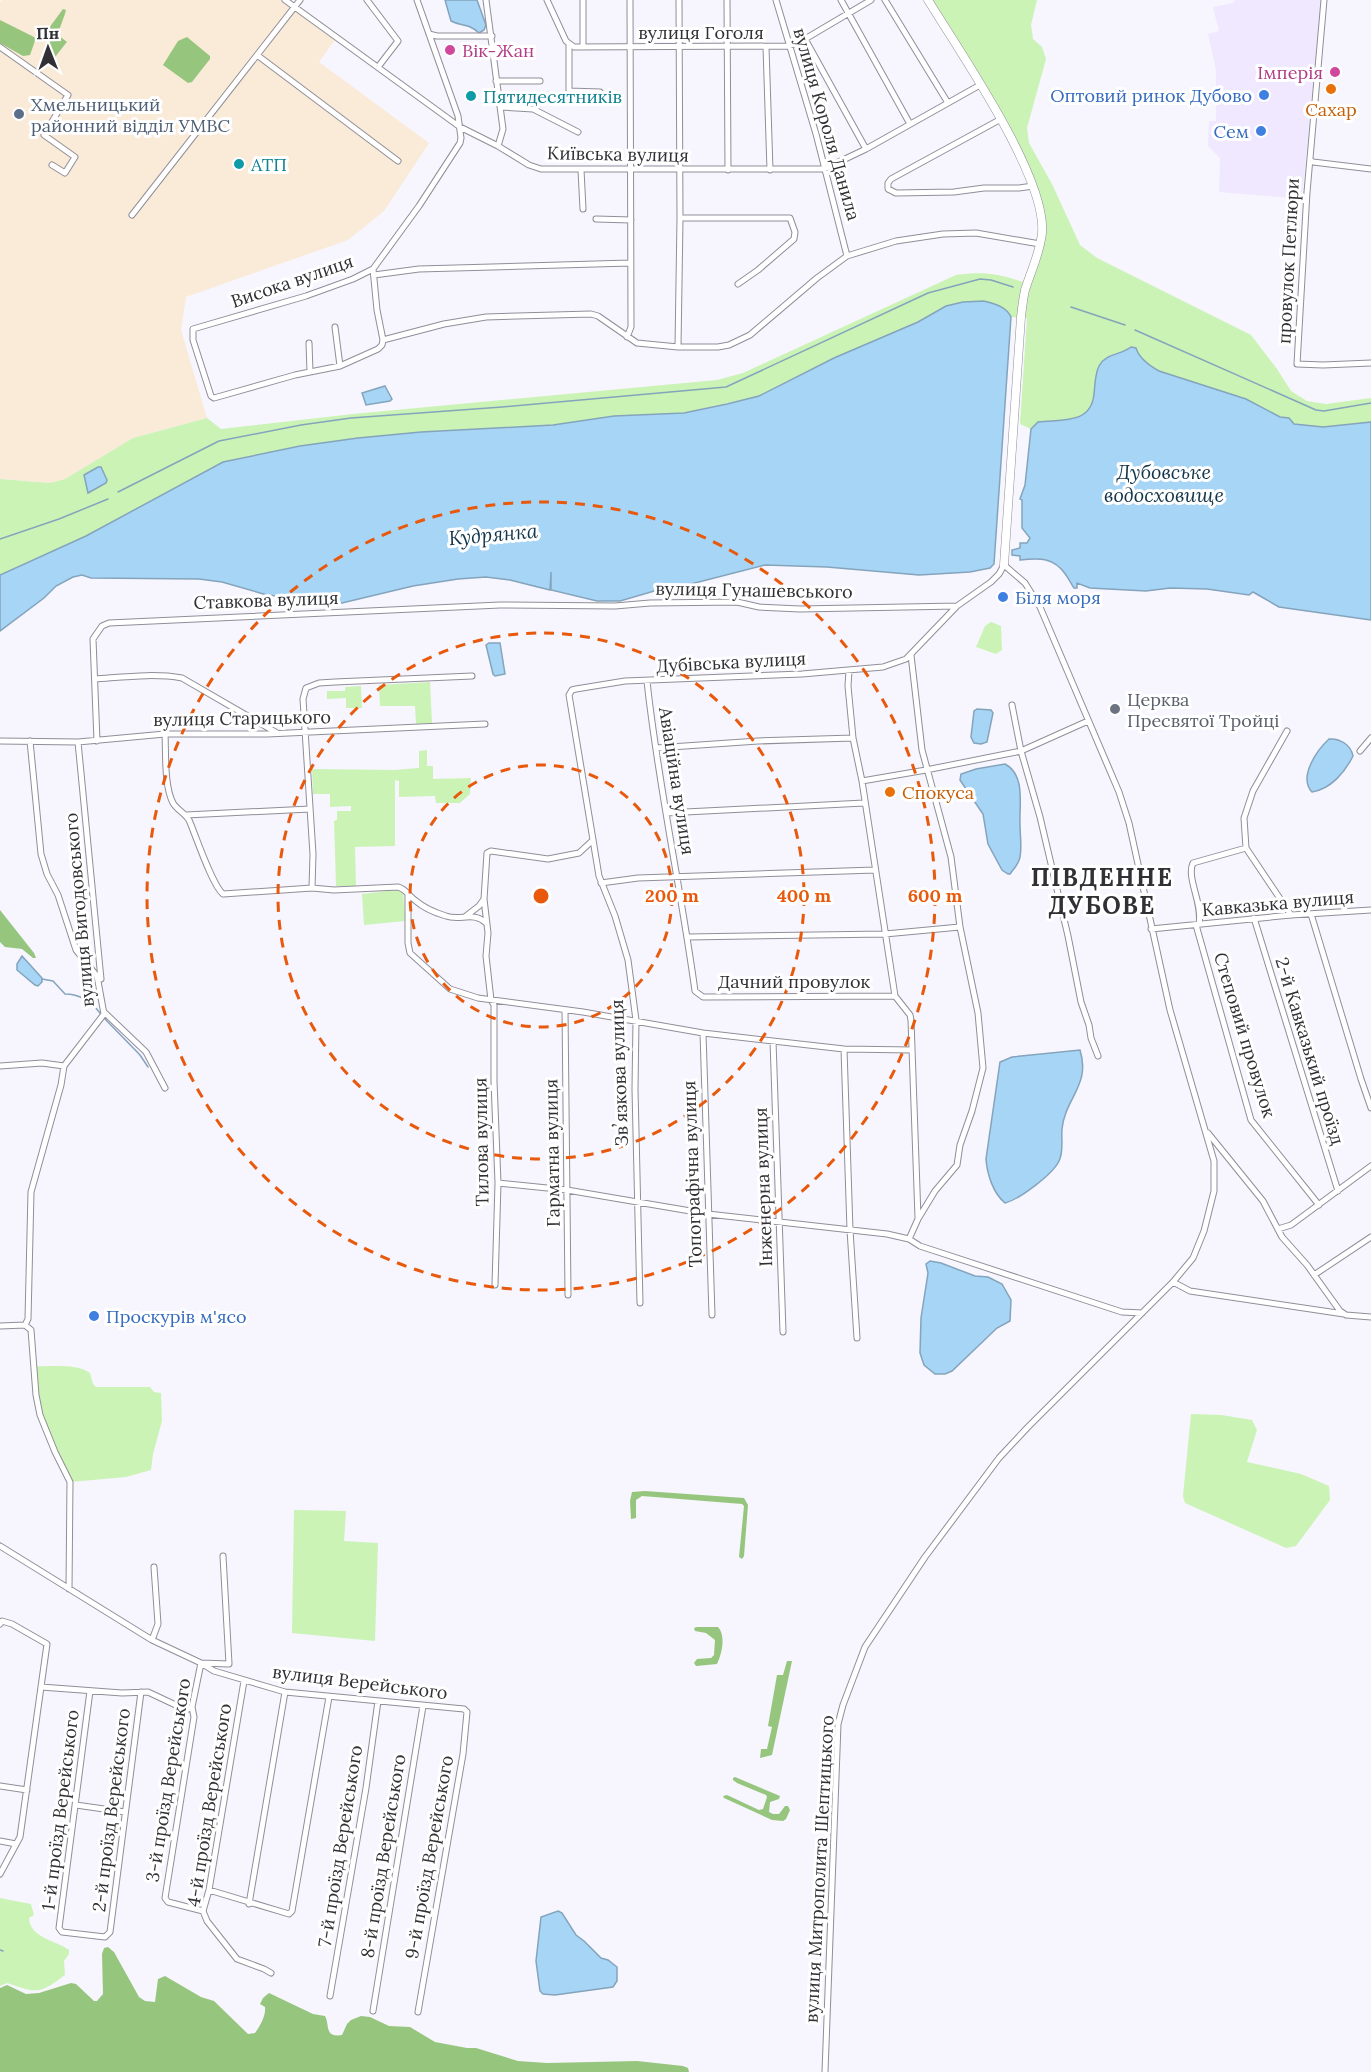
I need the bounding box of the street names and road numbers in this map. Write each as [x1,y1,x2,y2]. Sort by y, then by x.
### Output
street label: вулиця Гоголя [638,21,764,44]
street label: вулиця Короля Данила [788,25,866,223]
street label: Київська вулиця [547,141,689,167]
street label: провулок Петлюри [1272,177,1304,345]
street label: Висока вулиця [228,249,356,313]
street label: вулиця Гунашевського [655,577,853,603]
street label: Ставкова вулиця [193,586,339,614]
street label: Дубівська вулиця [655,647,807,677]
street label: вулиця Старицького [153,705,331,731]
street label: Авіаційна вулиця [654,705,700,857]
street label: вулиця Вигодовського [59,812,99,1008]
street label: Кавказька вулиця [1201,885,1355,921]
street label: Степовий провулок [1209,950,1281,1121]
street label: 2-й Кавказький проїзд [1271,955,1350,1148]
street label: Дачний провулок [718,970,871,993]
street label: Звʼязкова вулиця [605,999,633,1147]
street label: Тилова вулиця [468,1077,494,1207]
street label: Гарматна вулиця [539,1079,565,1227]
street label: Топографічна вулиця [677,1080,707,1268]
street label: Інженерна вулиця [749,1107,777,1267]
street label: вулиця Верейського [271,1660,449,1704]
street label: 3-й проїзд Верейського [141,1677,195,1883]
street label: 4-й проїзд Верейського [182,1702,236,1908]
street label: 2-й проїзд Верейського [87,1707,135,1913]
street label: 1-й проїзд Верейського [36,1708,84,1912]
street label: вулиця Митрополита Шептицького [799,1714,839,2024]
street label: 7-й проїзд Верейського [313,1744,367,1948]
street label: 8-й проїзд Верейського [356,1753,410,1959]
street label: 9-й проїзд Верейського [400,1753,458,1961]

